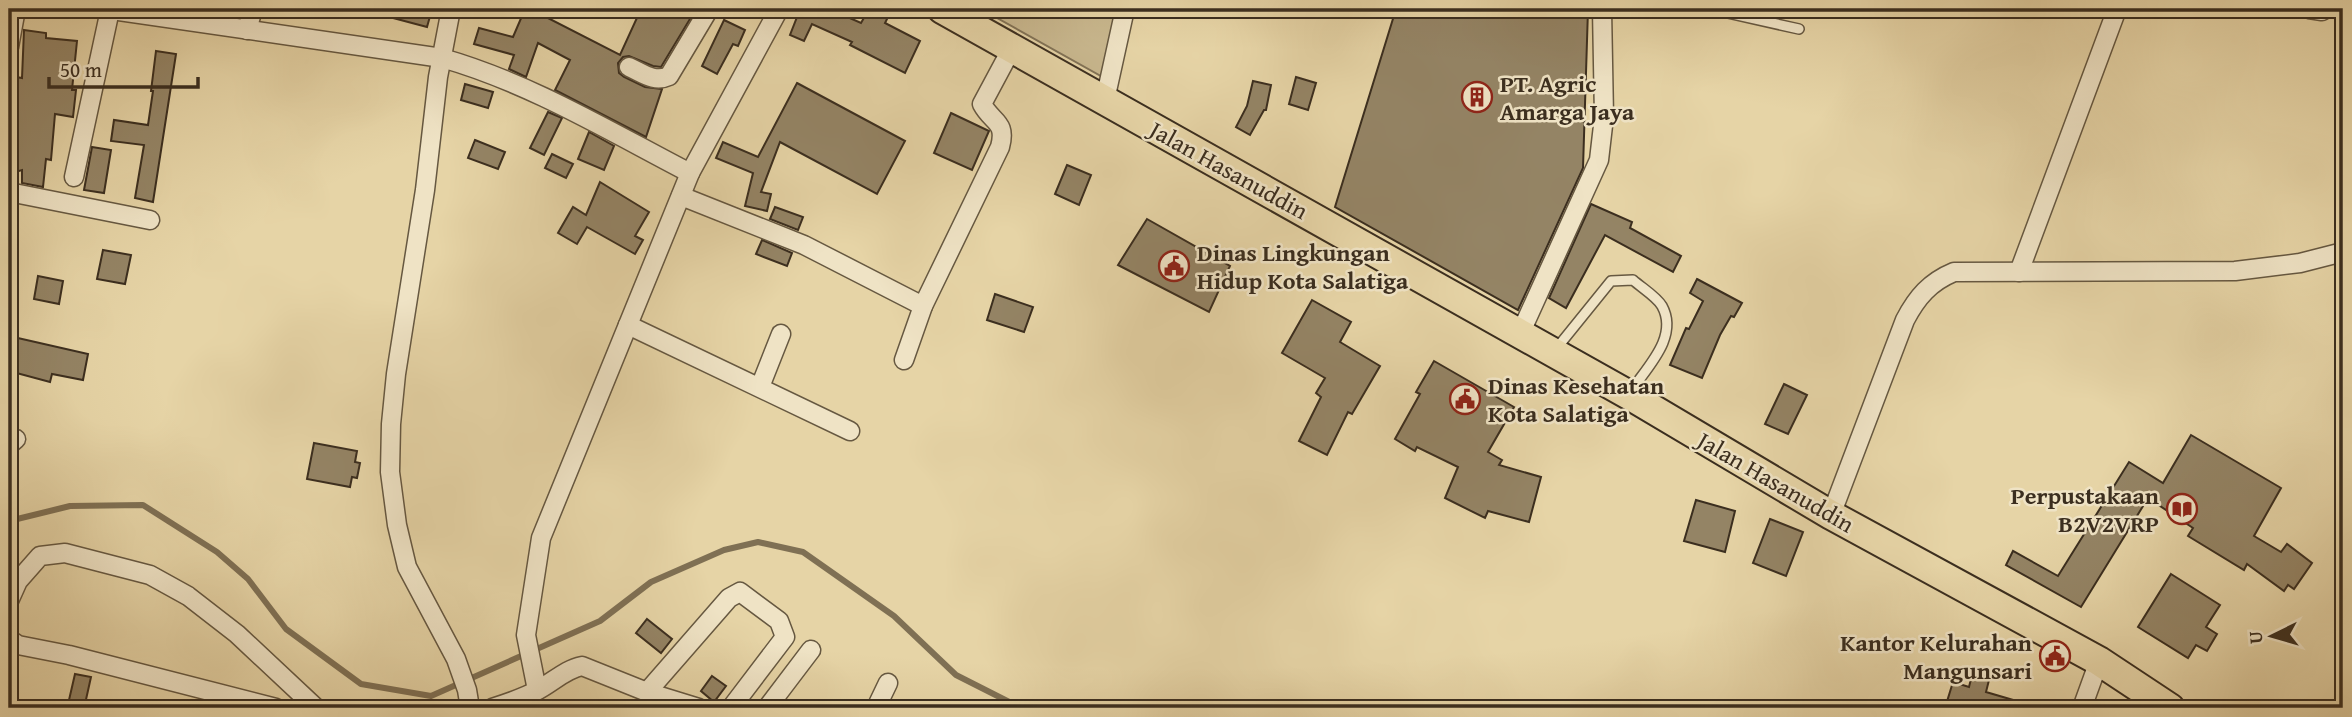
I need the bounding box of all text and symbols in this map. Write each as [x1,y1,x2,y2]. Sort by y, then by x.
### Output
scale bar [49,46,198,90]
text: 50 m [60,54,102,85]
place label: PT. Agric Amarga Jaya [1500,66,1635,129]
building icon: PT. Agric Amarga Jaya [1460,80,1494,114]
street label: Jalan Hasanuddin [1141,111,1315,228]
place label: Dinas Lingkungan Hidup Kota Salatiga [1197,235,1409,298]
public building icon: Dinas Lingkungan Hidup Kota Salatiga [1157,249,1191,283]
place label: Dinas Kesehatan Kota Salatiga [1488,368,1664,431]
public building icon: Dinas Kesehatan Kota Salatiga [1448,382,1482,416]
street label: Jalan Hasanuddin [1688,421,1861,541]
place label: Perpustakaan B2V2VRP [2011,478,2159,541]
library icon: Perpustakaan B2V2VRP [2165,492,2199,526]
north arrow [2236,602,2306,672]
place label: Kantor Kelurahan Mangunsari [1840,625,2032,688]
text: U [2241,630,2270,645]
public building icon: Kantor Kelurahan Mangunsari [2038,639,2072,673]

